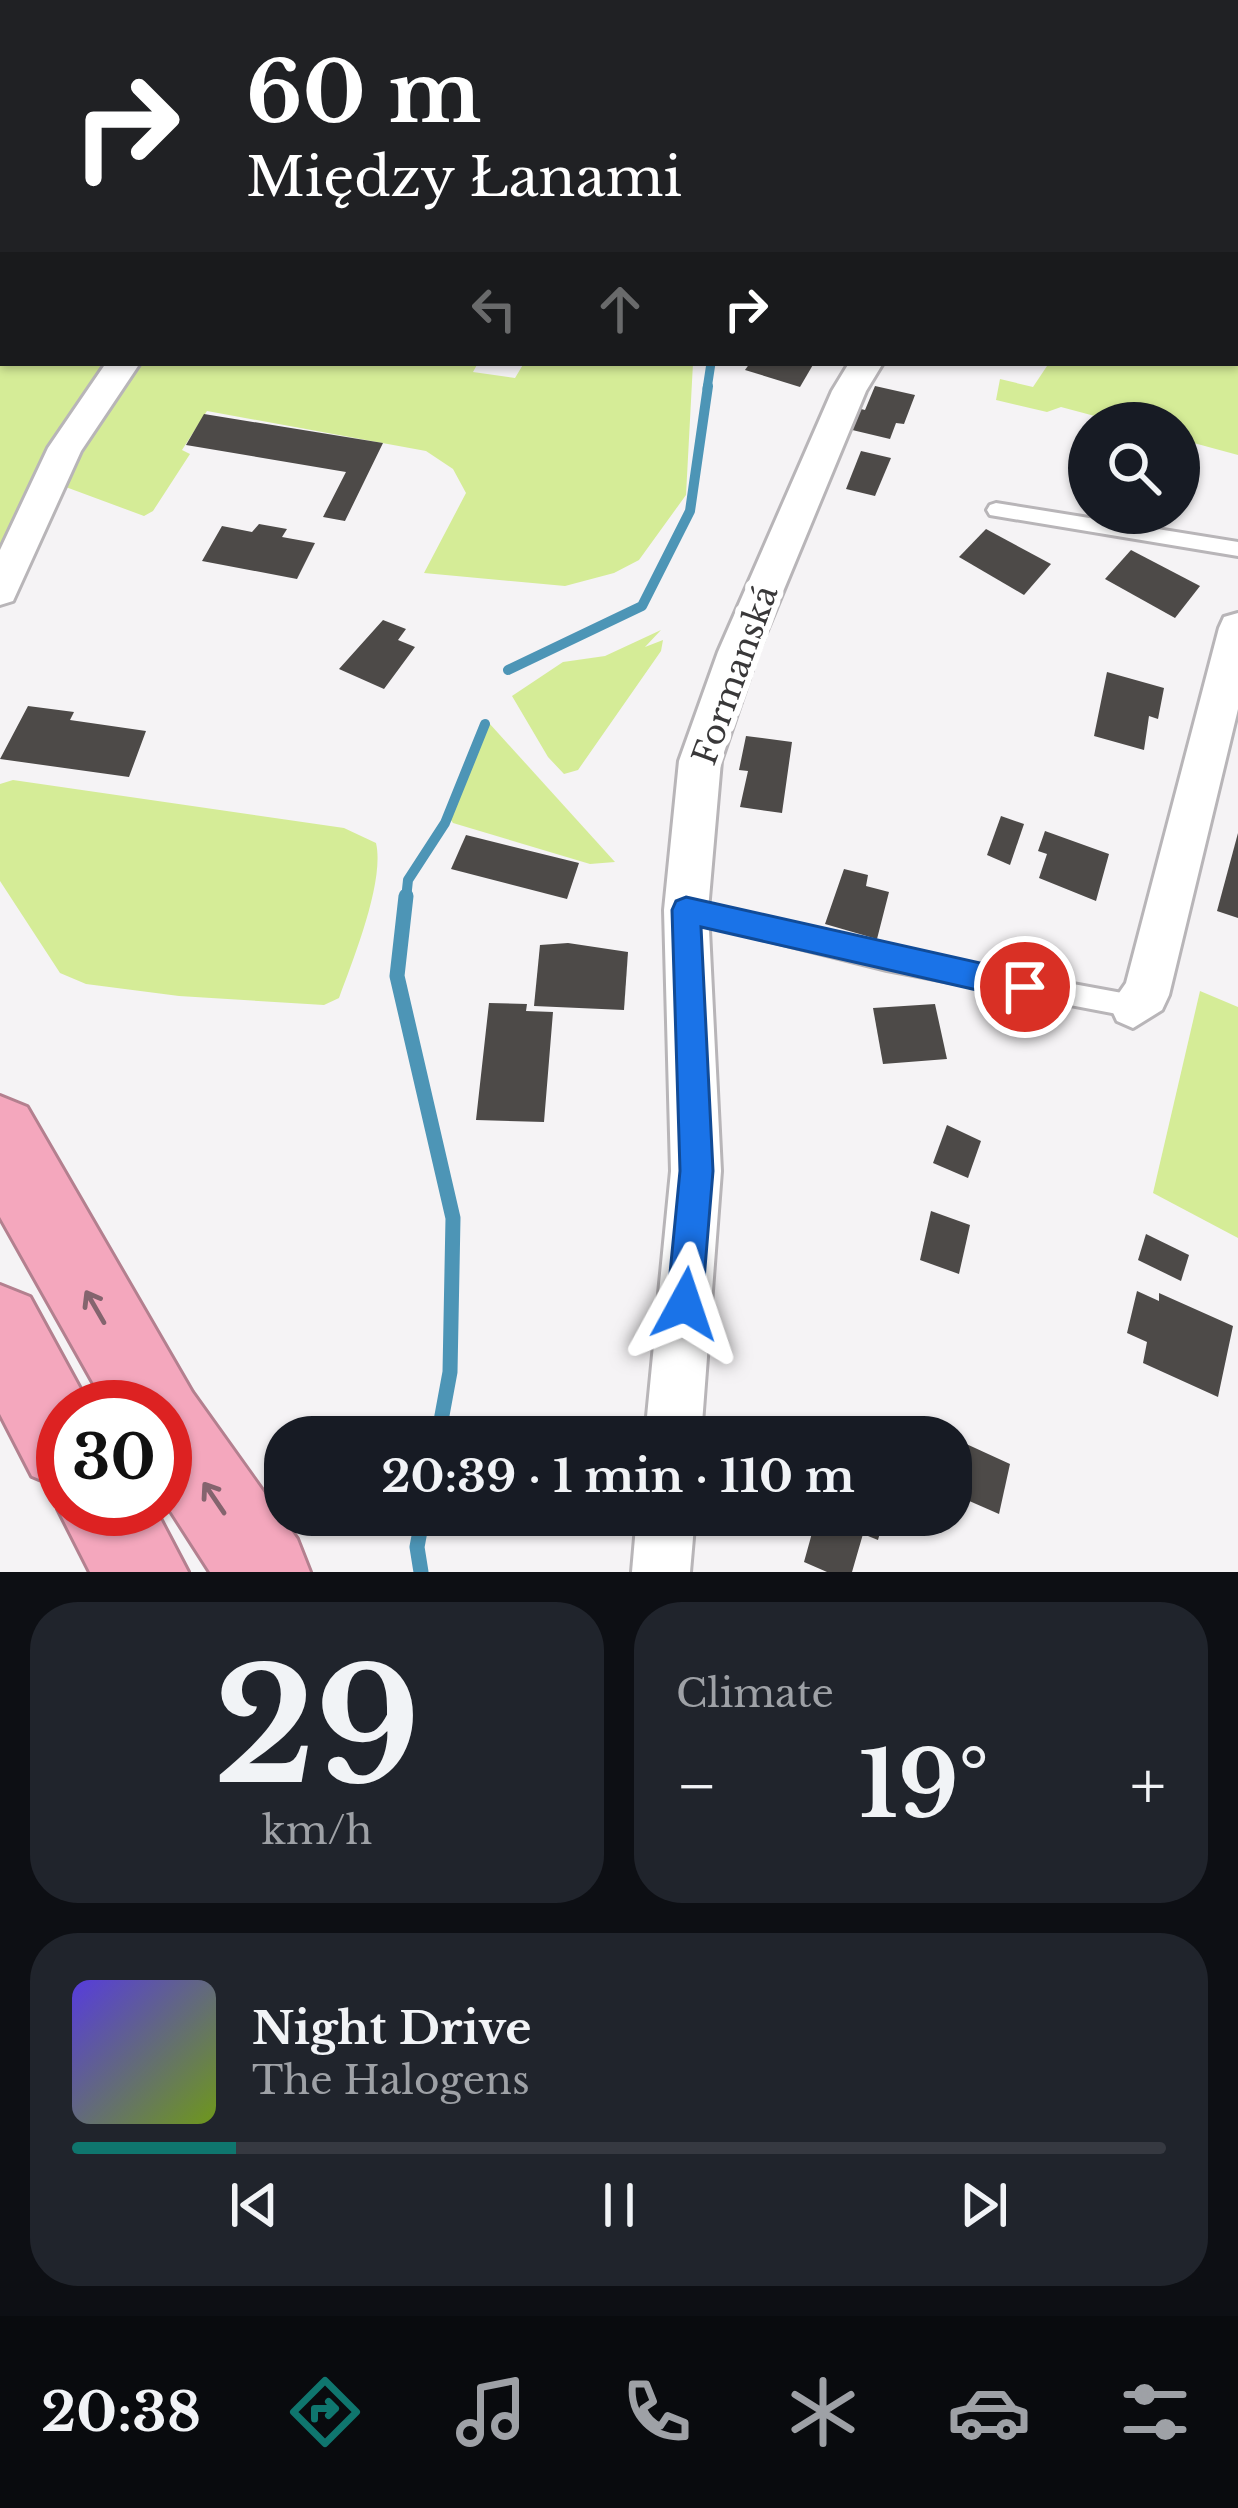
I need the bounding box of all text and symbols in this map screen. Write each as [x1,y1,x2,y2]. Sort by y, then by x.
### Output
text: 60 m [246,41,481,145]
icon: right [48,48,204,204]
text: Między Łanami [246,144,682,211]
icon: left [461,276,527,342]
icon: ahead [587,276,653,342]
icon: right [713,276,779,342]
map controls [1068,402,1200,534]
button: search [1068,402,1200,534]
street label: Formanská [684,579,787,770]
pin [974,936,1076,1038]
icon: arrive [992,954,1058,1020]
position arrow [622,1241,748,1367]
one-way arrow [82,1290,106,1325]
speed limit sign: 30 [36,1380,192,1536]
text: 20:39 · 1 min · 110 m [381,1448,855,1504]
one-way arrow [202,1482,227,1516]
text: 29 [214,1631,420,1824]
text: Climate [676,1669,834,1718]
text: 19° [859,1730,989,1841]
text: − [676,1745,718,1827]
text: + [1130,1745,1166,1827]
text: km/h [262,1806,372,1855]
text: Night Drive [252,2000,532,2056]
text: The Halogens [252,2056,530,2105]
icon: previous [221,2172,287,2238]
icon: pause [586,2172,652,2238]
icon: next [951,2172,1017,2238]
icon: directions [283,2370,367,2454]
icon: music [449,2370,533,2454]
icon: phone [615,2370,699,2454]
icon: climate [781,2370,865,2454]
icon: car [947,2370,1031,2454]
icon: filters [1113,2370,1197,2454]
text: 20:38 [41,2379,201,2446]

